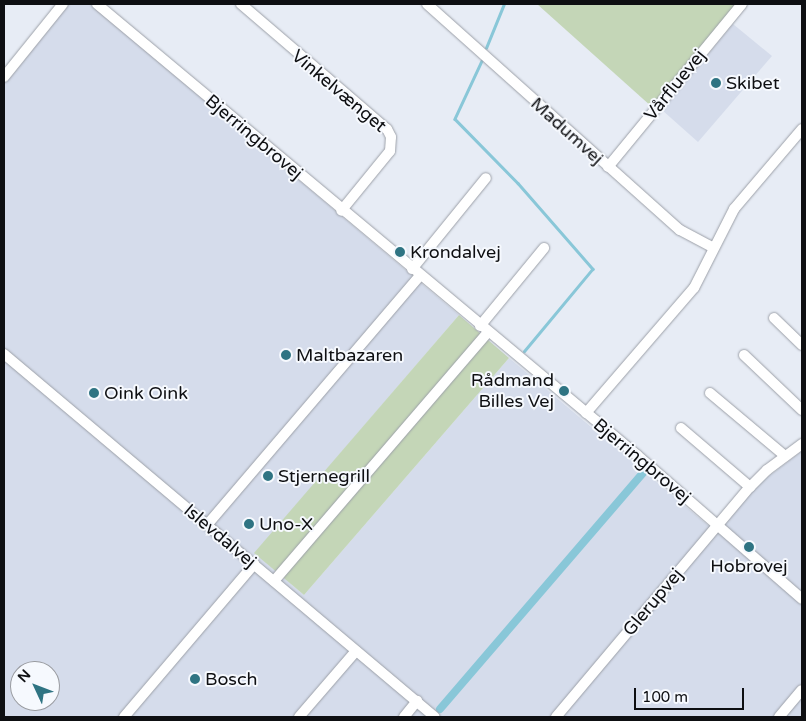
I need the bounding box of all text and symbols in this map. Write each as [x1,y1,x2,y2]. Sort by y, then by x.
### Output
street label: Vinkelvænget [287,45,391,137]
street label: Vårfluevej [640,45,710,125]
place label: Skibet [726,72,780,94]
marker: Skibet [710,77,722,89]
street label: Bjerringbrovej [201,90,307,184]
street label: Madumvej [526,93,608,169]
place label: Krondalvej [410,241,501,263]
marker: Krondalvej [394,246,406,258]
place label: Maltbazaren [296,344,403,366]
marker: Maltbazaren [280,349,292,361]
place label: Rådmand Billes Vej [471,370,554,412]
place label: Oink Oink [104,382,188,404]
marker: Rådmand Billes Vej [558,385,570,397]
marker: Oink Oink [88,387,100,399]
street label: Bjerringbrovej [589,414,695,508]
place label: Stjernegrill [278,465,370,487]
marker: Stjernegrill [262,470,274,482]
street label: Islevdalvej [179,500,261,572]
place label: Uno-X [259,513,313,535]
marker: Uno-X [243,518,255,530]
marker: Hobrovej [743,541,755,553]
place label: Hobrovej [710,555,788,577]
street label: Glerupvej [619,564,687,640]
north arrow [10,661,60,711]
text: N [14,666,34,686]
place label: Bosch [205,668,258,690]
marker: Bosch [189,673,201,685]
scale bar [636,678,746,710]
text: 100 m [642,688,688,706]

